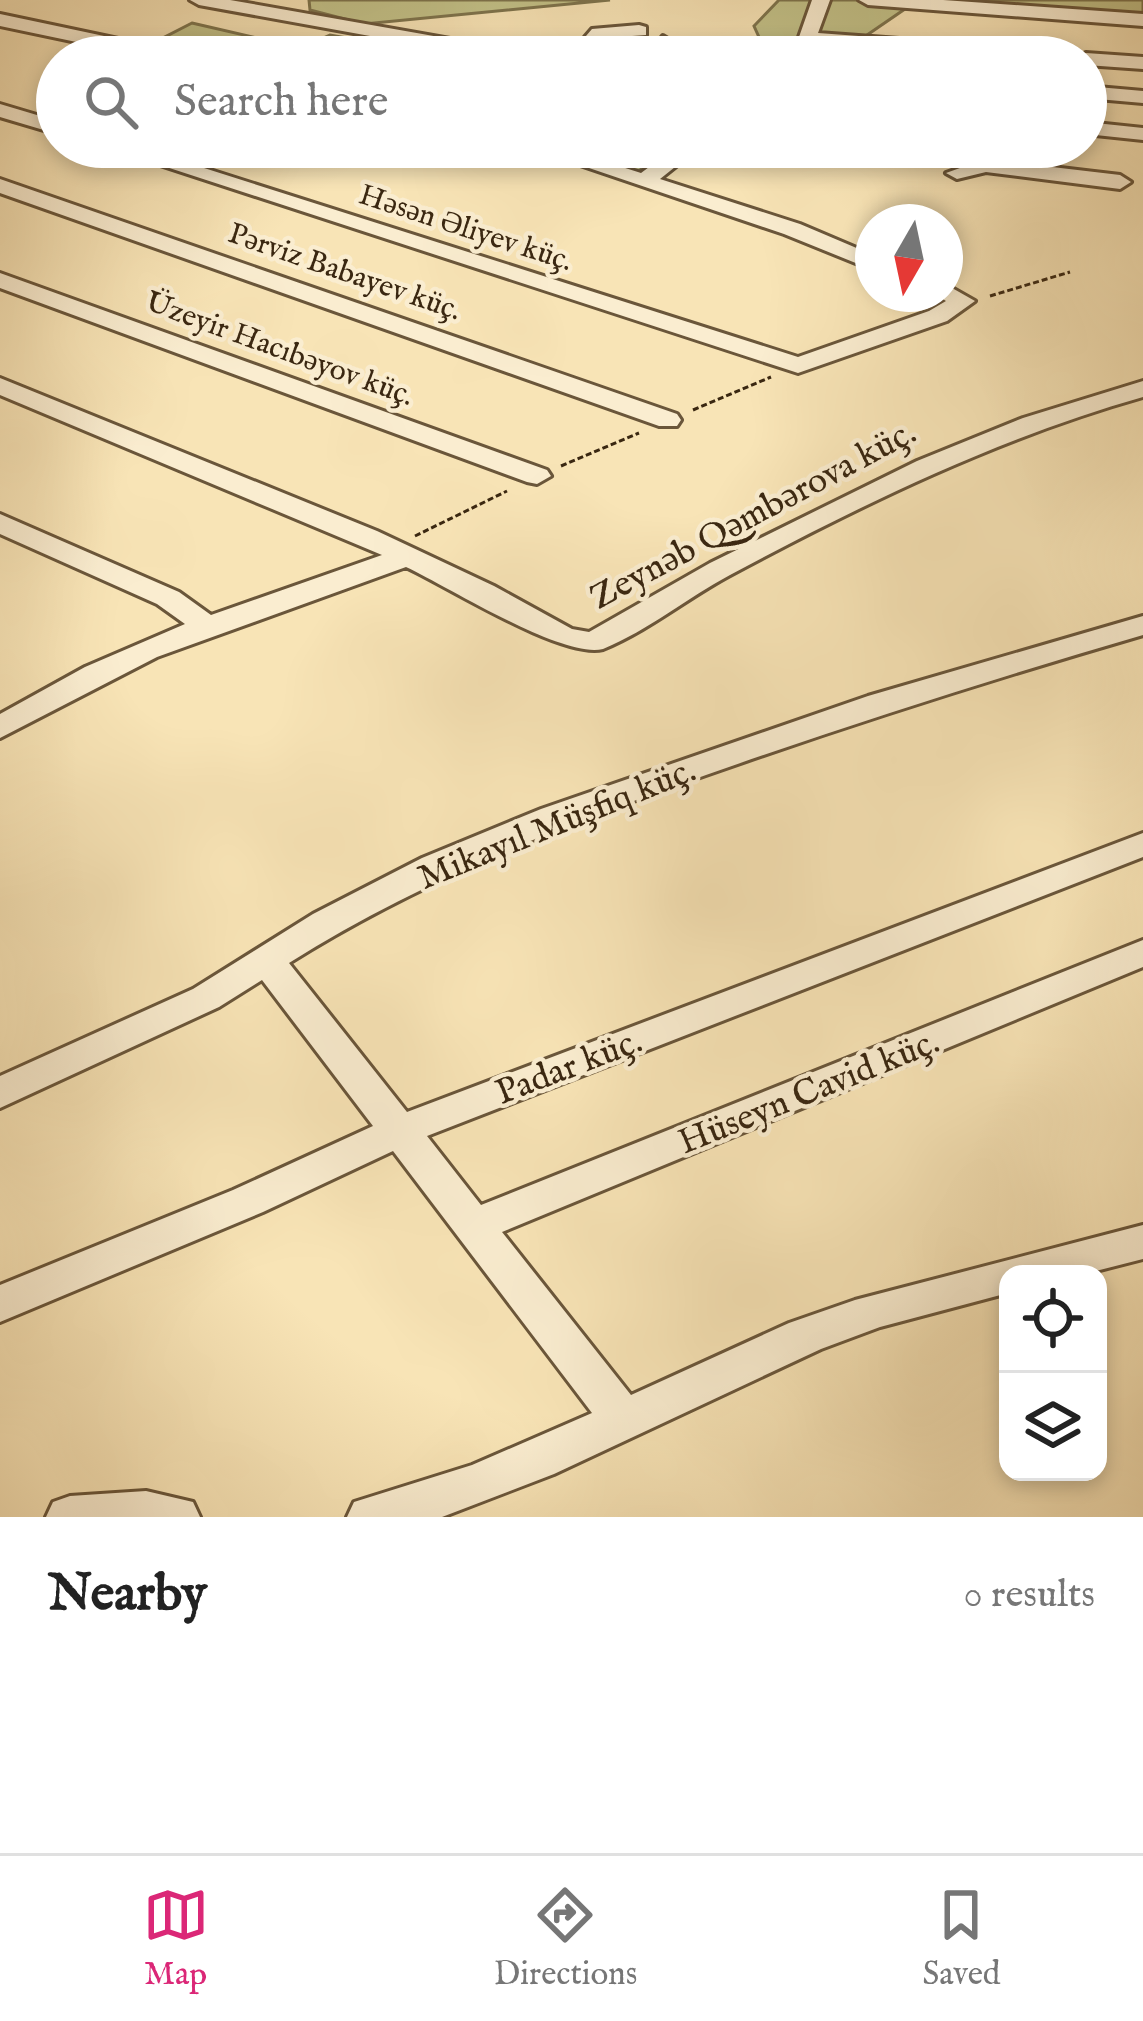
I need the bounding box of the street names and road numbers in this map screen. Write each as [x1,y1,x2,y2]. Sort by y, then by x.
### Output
street label: Həsən Əliyev küç. [354,176,577,281]
street label: Pərviz Babayev küç. [223,215,466,331]
street label: Üzeyir Hacıbəyov küç. [140,284,419,416]
street label: Zeynəb Qəmbərova küç. [582,410,924,621]
street label: Mikayıl Müşfiq küç. [411,748,703,901]
street label: Padar küç. [489,1019,649,1117]
street label: Hüseyn Cavid küç. [672,1019,946,1166]

